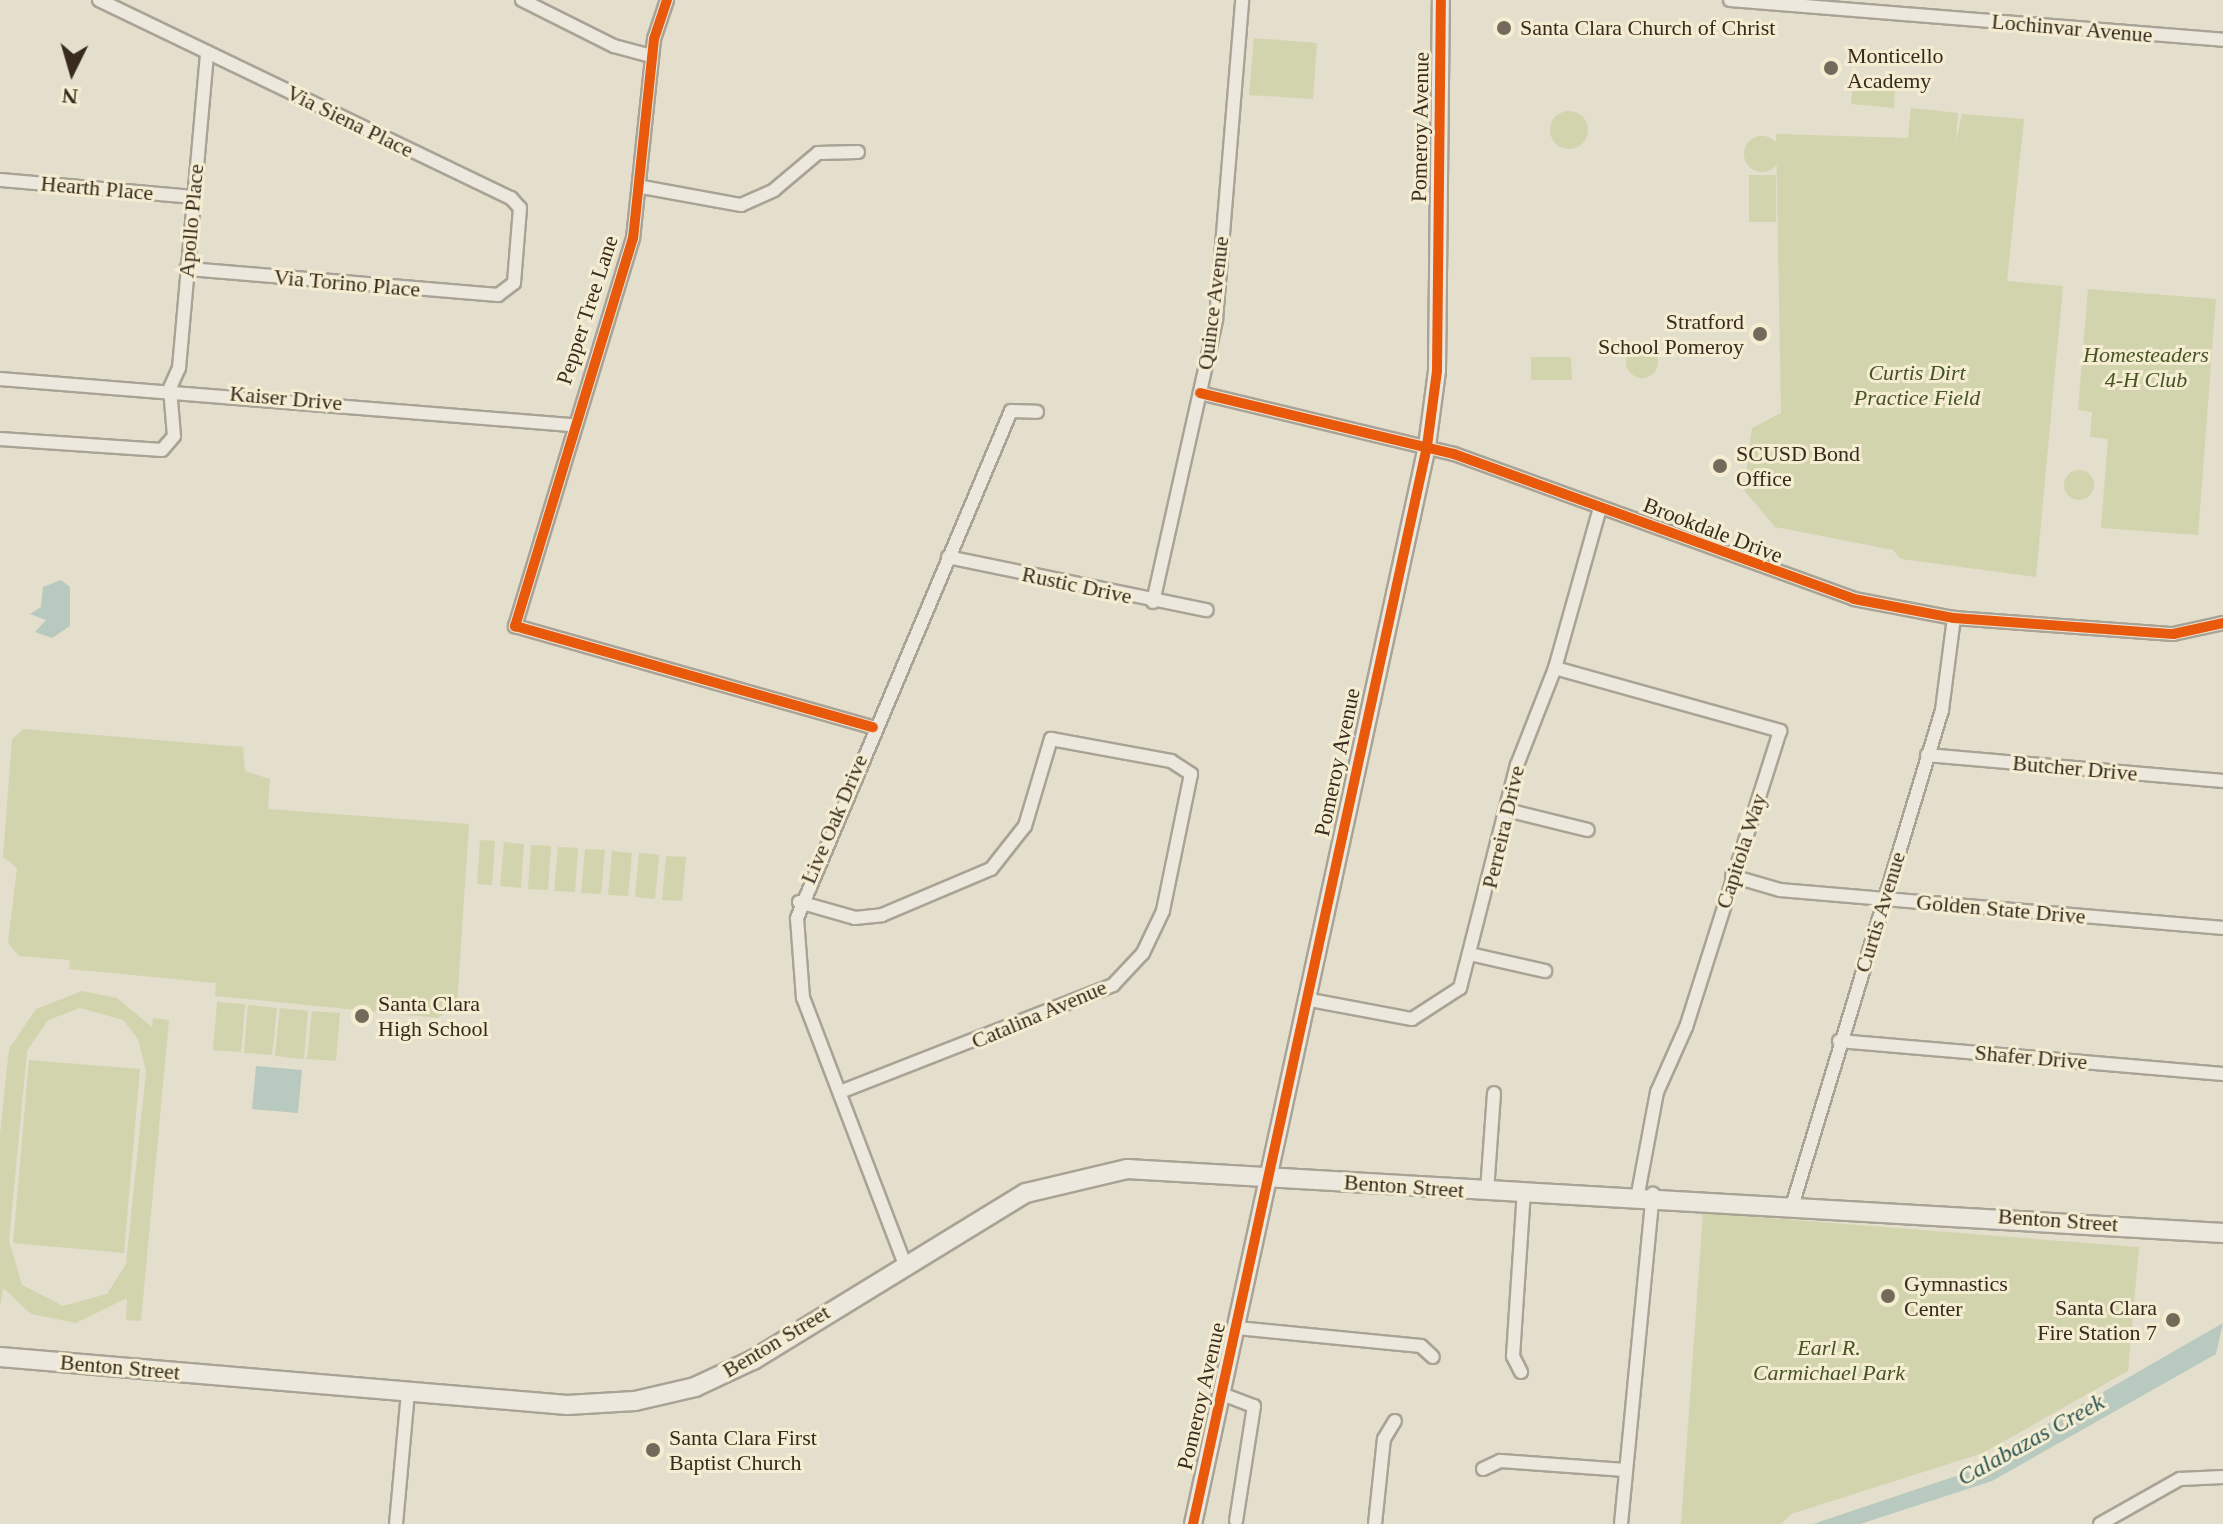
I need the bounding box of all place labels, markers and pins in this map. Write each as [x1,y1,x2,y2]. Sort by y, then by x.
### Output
place label: Santa Clara Church of Christ [1520,15,1775,41]
marker: Santa Clara Church of Christ [1495,19,1513,37]
place label: Monticello Academy [1847,42,1944,94]
marker: Monticello Academy [1822,59,1840,77]
place label: Stratford School Pomeroy [1598,308,1744,360]
marker: Stratford School Pomeroy [1751,325,1769,343]
place label: SCUSD Bond Office [1736,440,1860,492]
marker: SCUSD Bond Office [1711,457,1729,475]
place label: Santa Clara High School [378,990,489,1042]
marker: Santa Clara High School [353,1007,371,1025]
place label: Gymnastics Center [1904,1270,2008,1322]
marker: Gymnastics Center [1879,1287,1897,1305]
place label: Santa Clara Fire Station 7 [2037,1294,2157,1346]
marker: Santa Clara Fire Station 7 [2164,1311,2182,1329]
place label: Santa Clara First Baptist Church [669,1424,817,1476]
marker: Santa Clara First Baptist Church [644,1441,662,1459]

